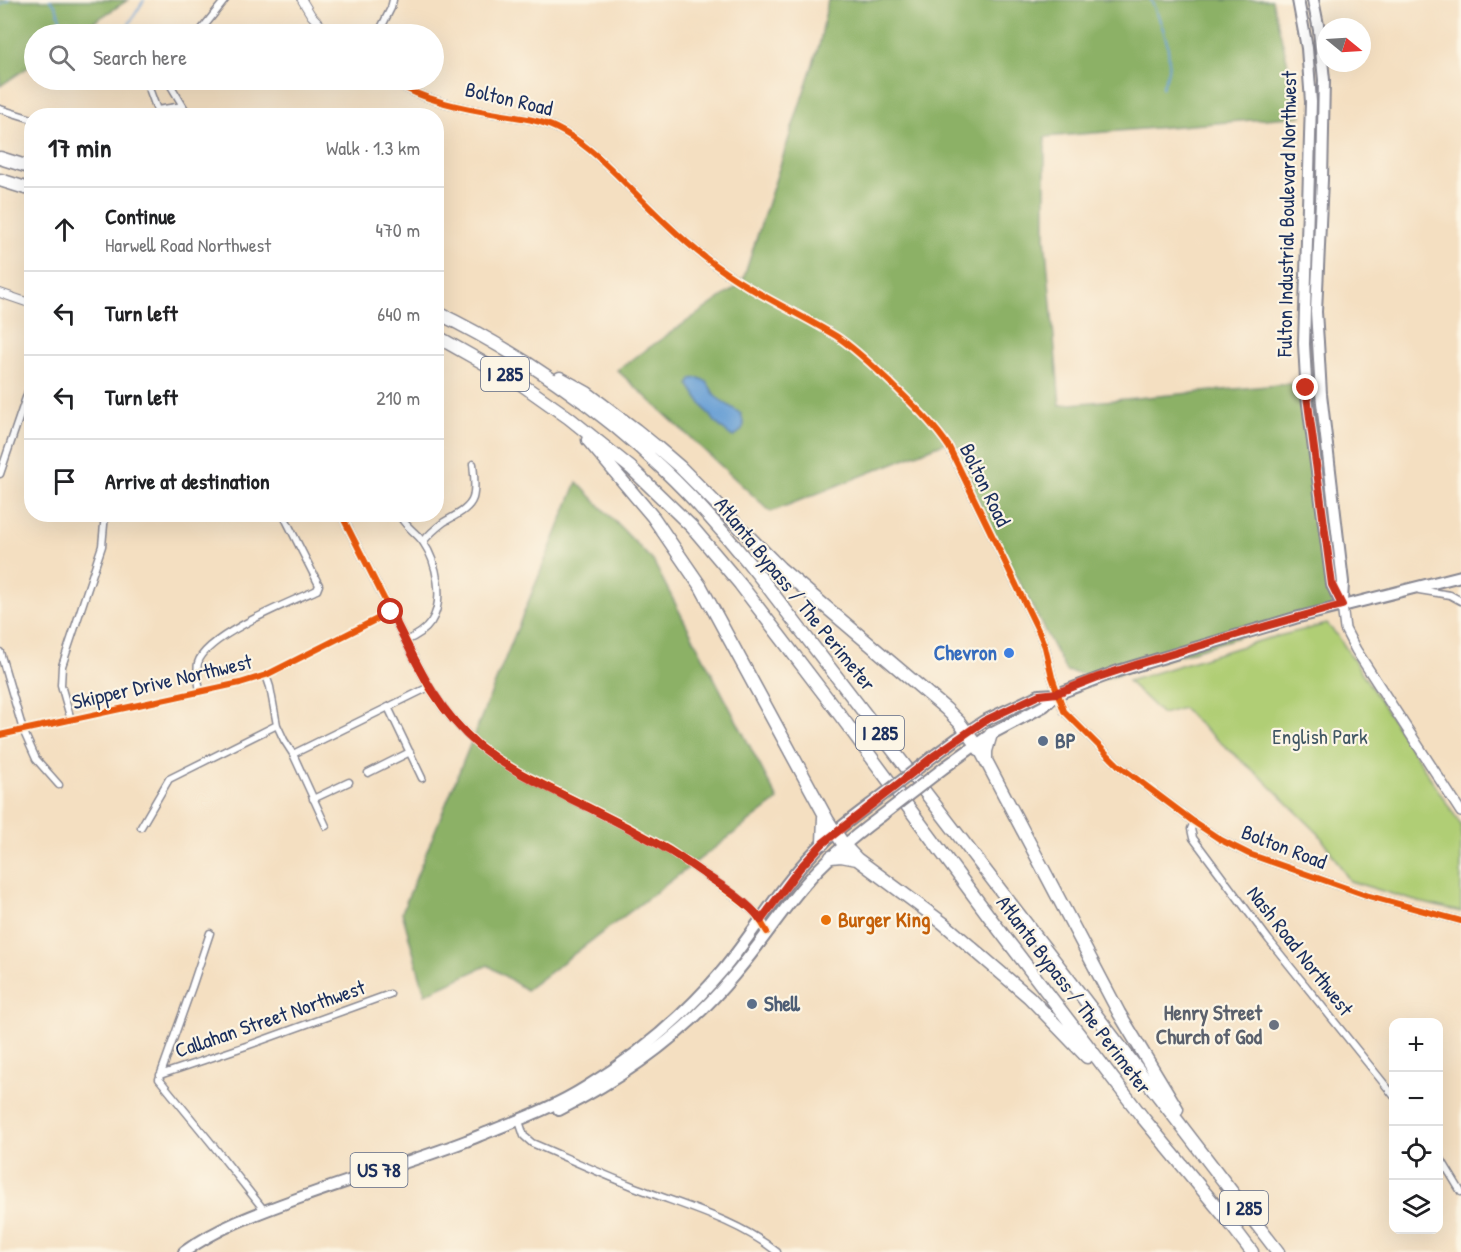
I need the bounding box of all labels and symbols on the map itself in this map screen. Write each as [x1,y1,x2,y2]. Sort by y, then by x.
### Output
north arrow [1317,18,1371,72]
street label: Fulton Industrial Boulevard Northwest [1269,70,1304,358]
street label: Bolton Road [462,74,556,123]
road number: I 285 [481,357,529,391]
route end [1292,374,1318,400]
street label: Bolton Road [953,438,1018,531]
street label: Atlanta Bypass / The Perimeter [708,491,883,697]
route start [377,598,403,624]
place label: Chevron [934,638,997,667]
marker: Chevron [1002,646,1016,660]
street label: Skipper Drive Northwest [69,647,255,716]
road number: I 285 [856,716,904,750]
park label: English Park [1272,722,1368,751]
place label: BP [1055,726,1076,755]
marker: BP [1036,734,1050,748]
street label: Bolton Road [1237,817,1331,876]
street label: Nash Road Northwest [1240,880,1361,1022]
street label: Atlanta Bypass / The Perimeter [990,889,1159,1100]
place label: Burger King [838,905,930,935]
marker: Burger King [819,913,833,927]
street label: Callahan Street Northwest [171,972,369,1065]
place label: Shell [764,989,801,1018]
marker: Shell [745,997,759,1011]
place label: Henry Street Church of God [1156,998,1263,1051]
marker: Henry Street Church of God [1267,1018,1281,1032]
road number: US 78 [350,1153,407,1187]
road number: I 285 [1220,1191,1268,1225]

